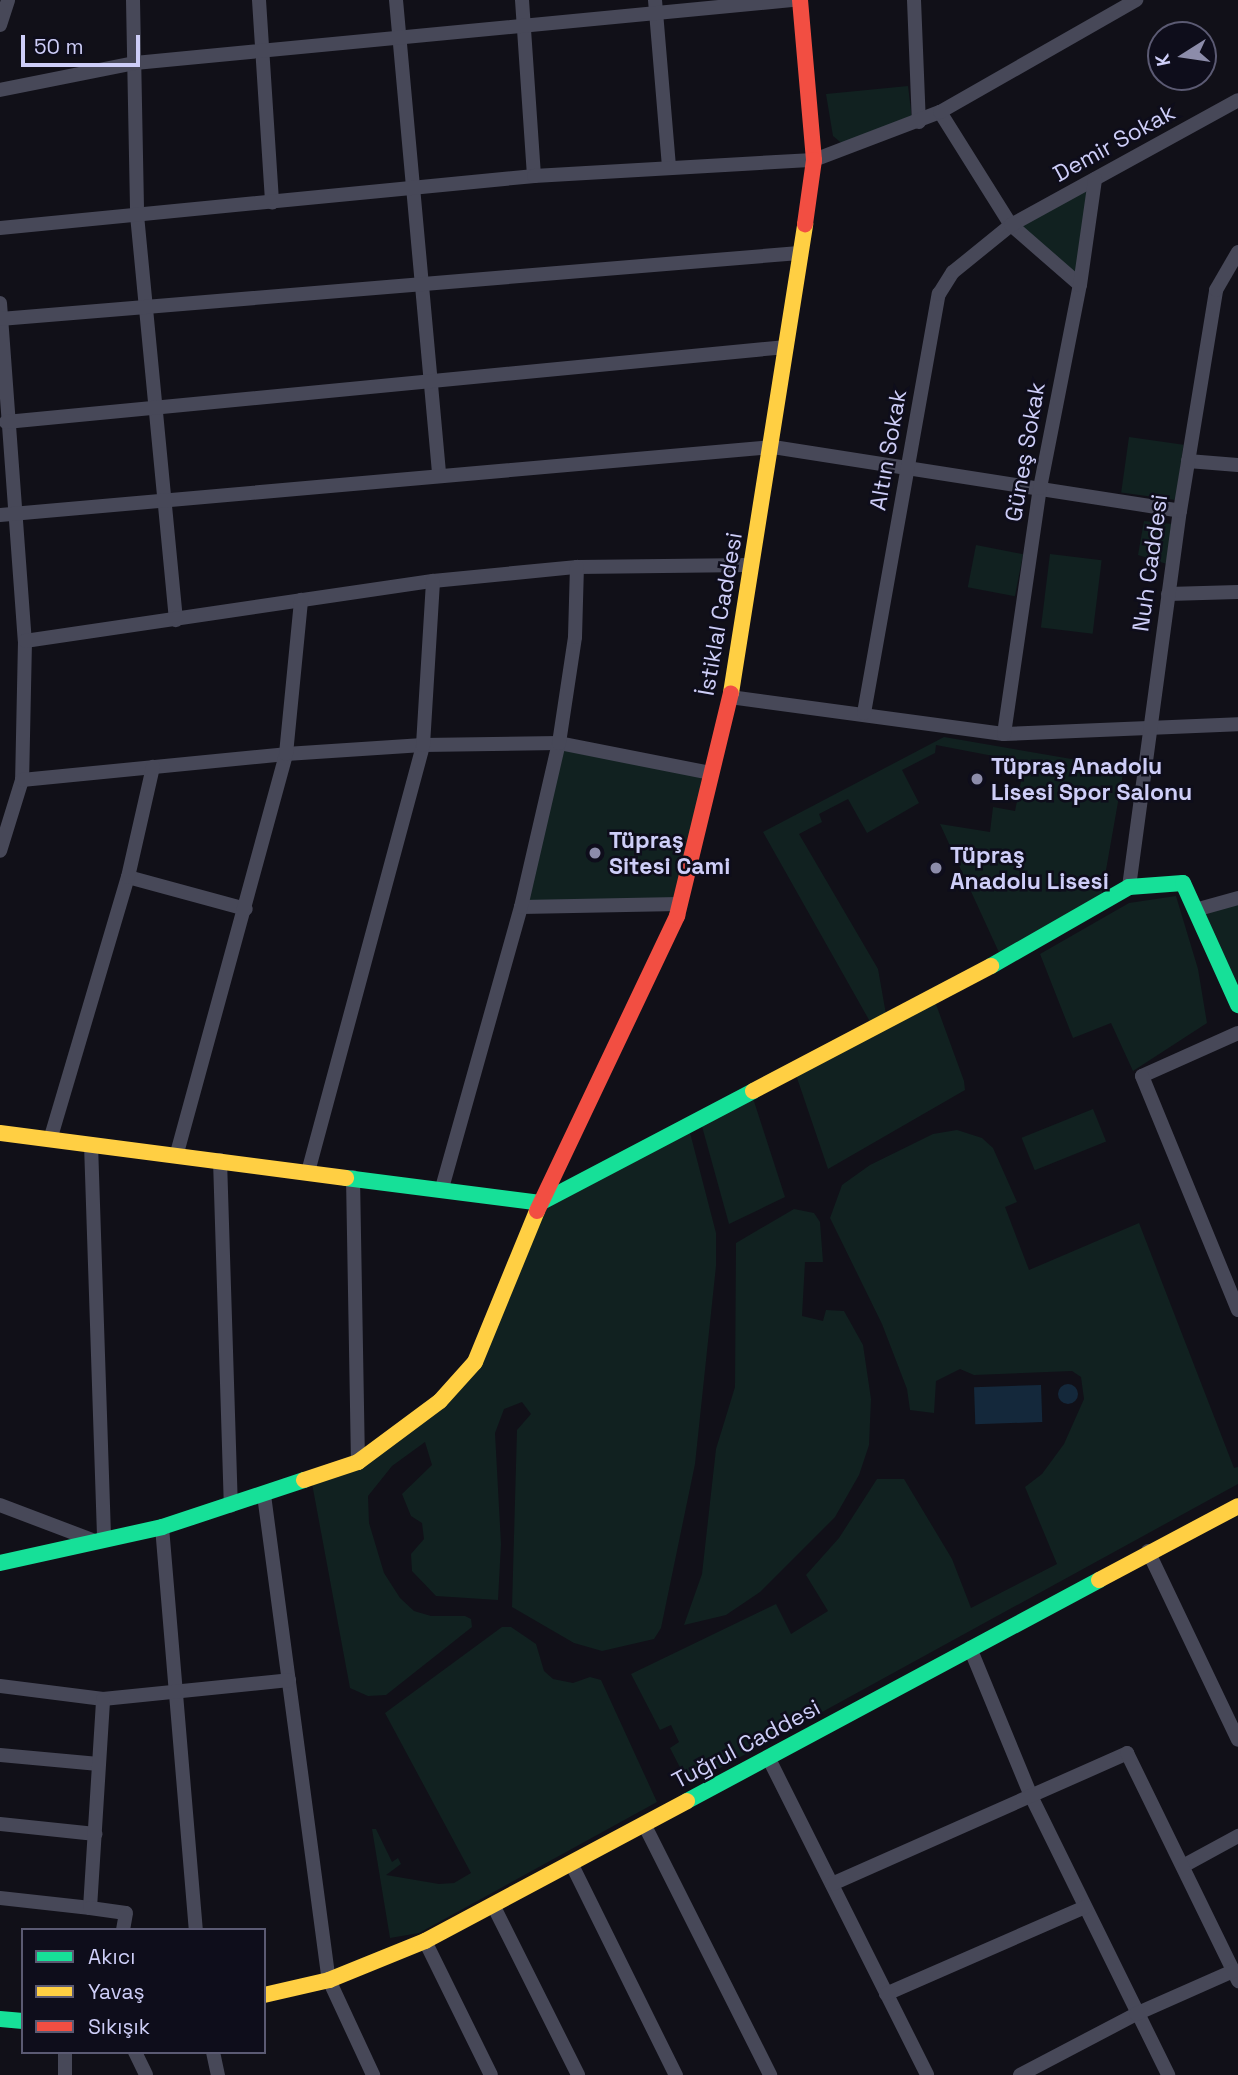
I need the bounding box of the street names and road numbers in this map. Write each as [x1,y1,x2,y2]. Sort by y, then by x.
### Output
street label: Demir Sokak [1048,98,1180,188]
street label: Güneş Sokak [999,380,1051,524]
street label: Altın Sokak [864,387,912,513]
street label: Nuh Caddesi [1127,493,1173,633]
street label: İstiklal Caddesi [692,530,748,698]
street label: Tuğrul Caddesi [667,1693,825,1795]

